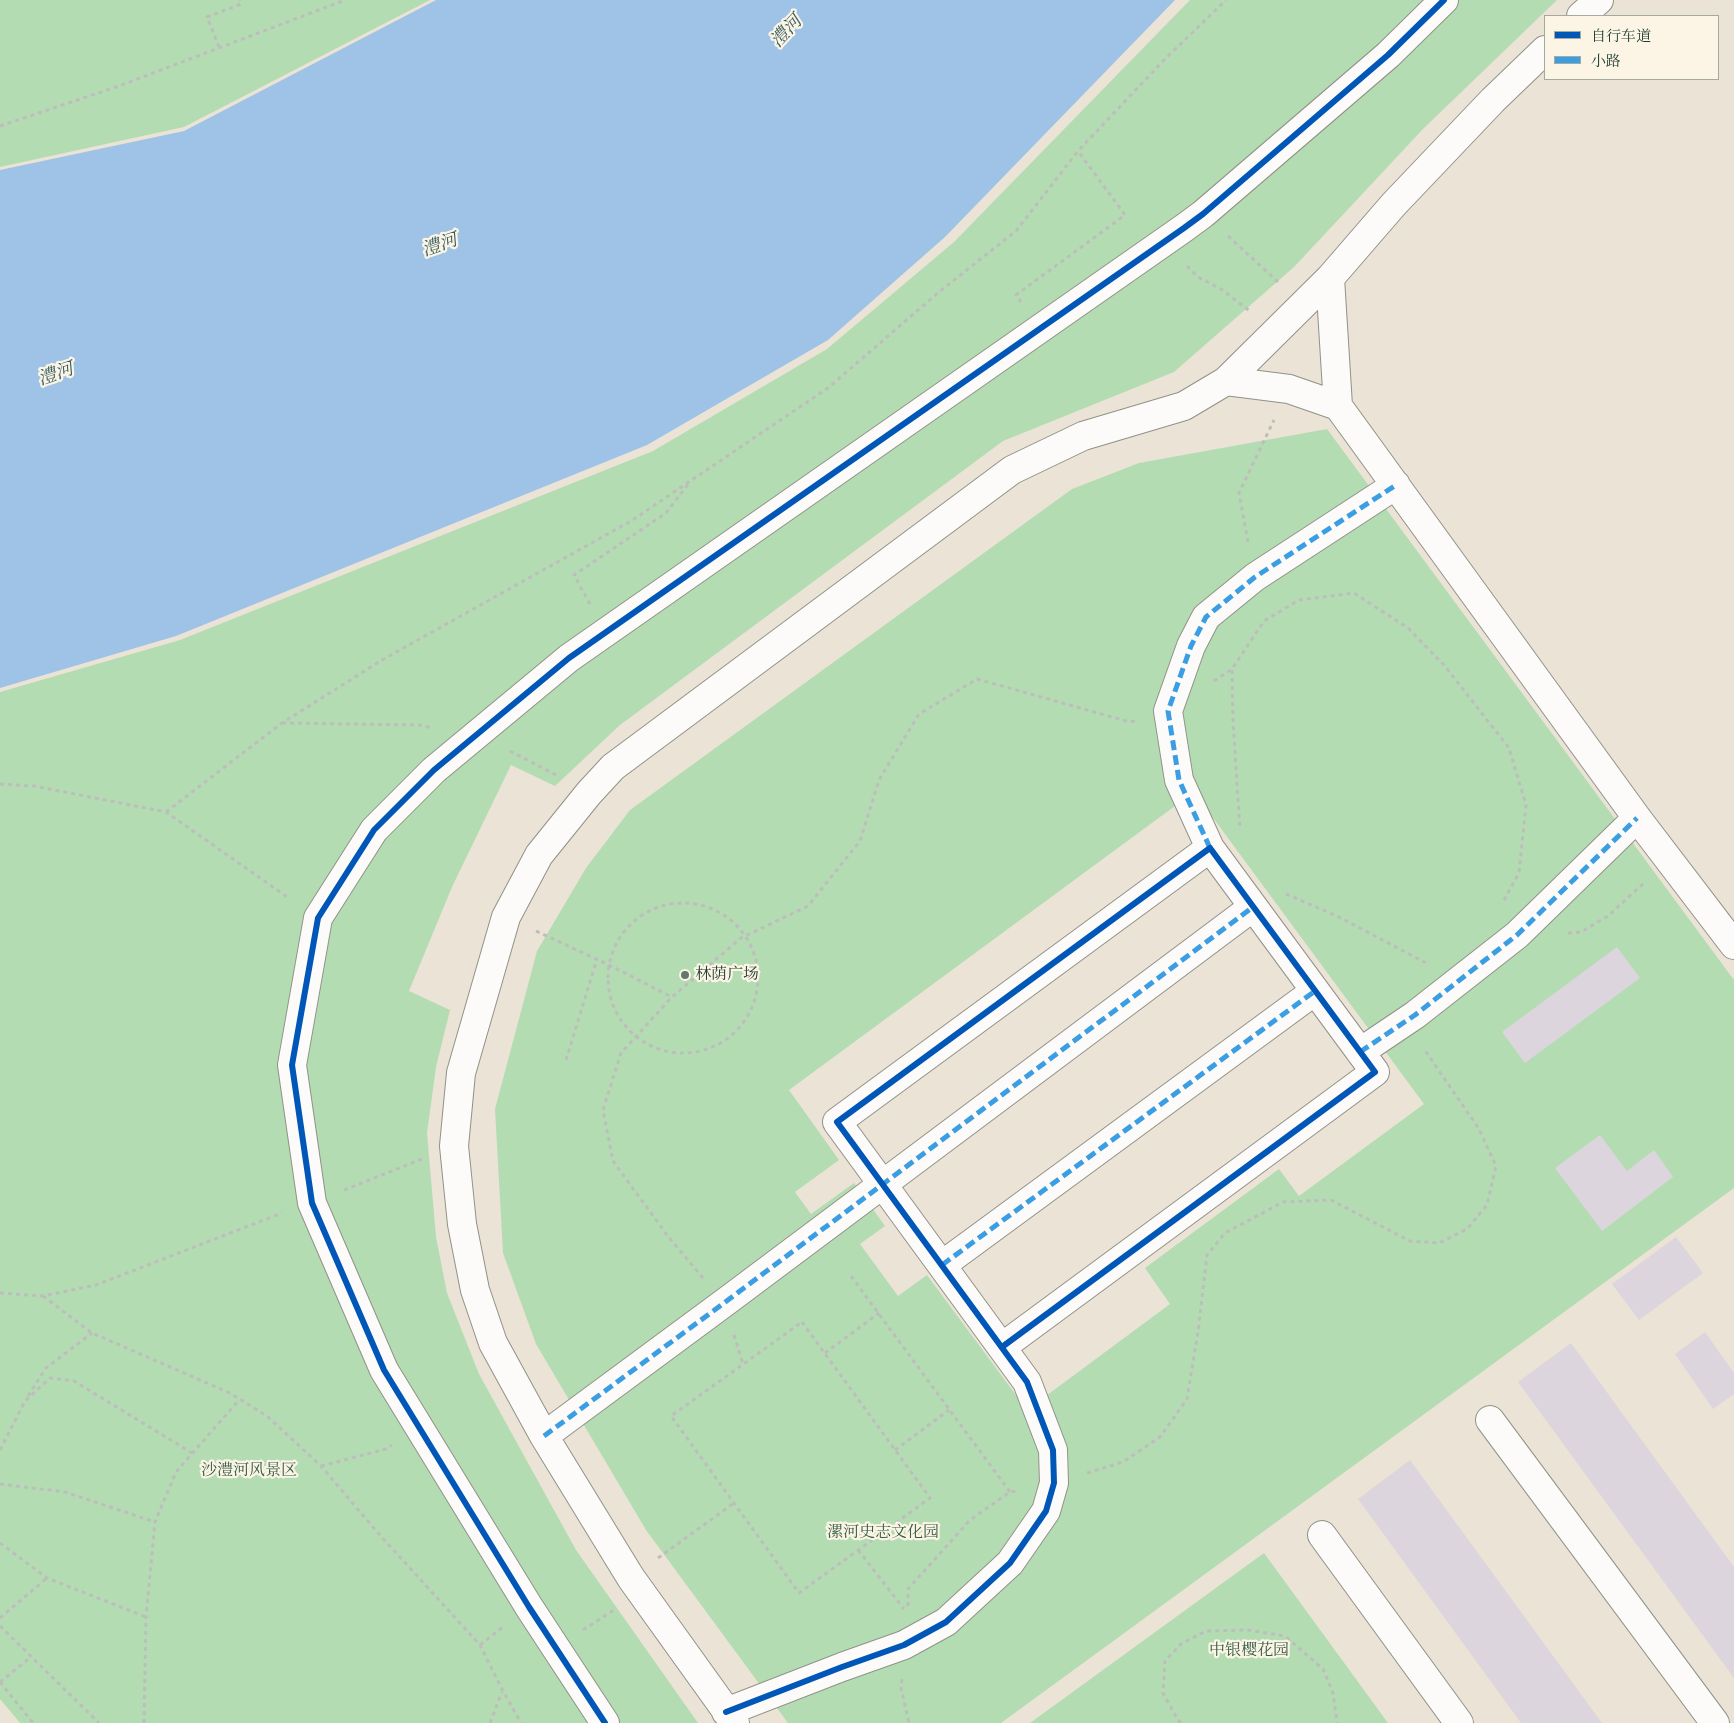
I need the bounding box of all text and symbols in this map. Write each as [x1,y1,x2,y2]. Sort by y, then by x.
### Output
water label: 澧河 [767,11,807,53]
legend [1544,15,1719,80]
text: 自行车道 [1591,27,1651,46]
text: 小路 [1591,52,1621,71]
water label: 澧河 [419,230,461,262]
water label: 澧河 [35,359,77,391]
place label: 林荫广场 [695,965,759,985]
marker: 林荫广场 [679,969,691,981]
park label: 沙澧河风景区 [201,1461,297,1481]
park label: 漯河史志文化园 [827,1523,939,1543]
park label: 中银樱花园 [1209,1641,1289,1661]

